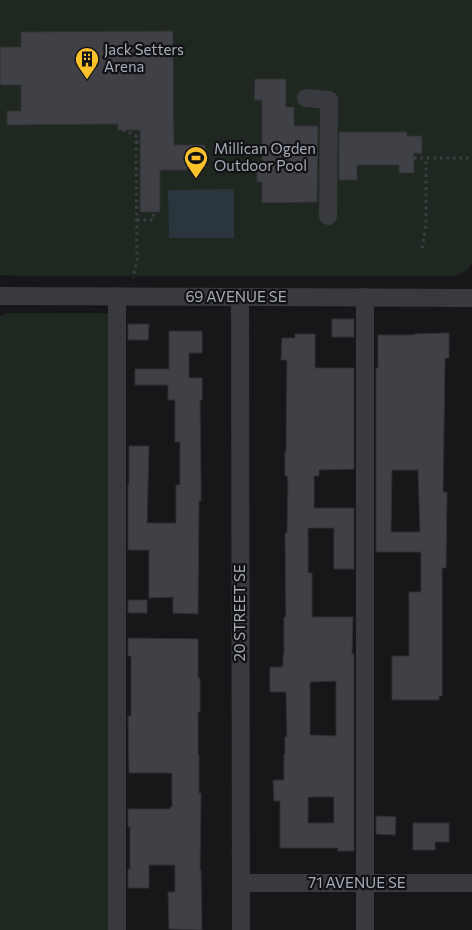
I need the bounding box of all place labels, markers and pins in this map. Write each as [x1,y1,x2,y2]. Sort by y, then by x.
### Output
place label: Jack Setters Arena [104,40,184,75]
building icon: Jack Setters Arena [74,46,100,80]
place label: Millican Ogden Outdoor Pool [214,139,316,174]
sports icon: Millican Ogden Outdoor Pool [183,145,209,179]

